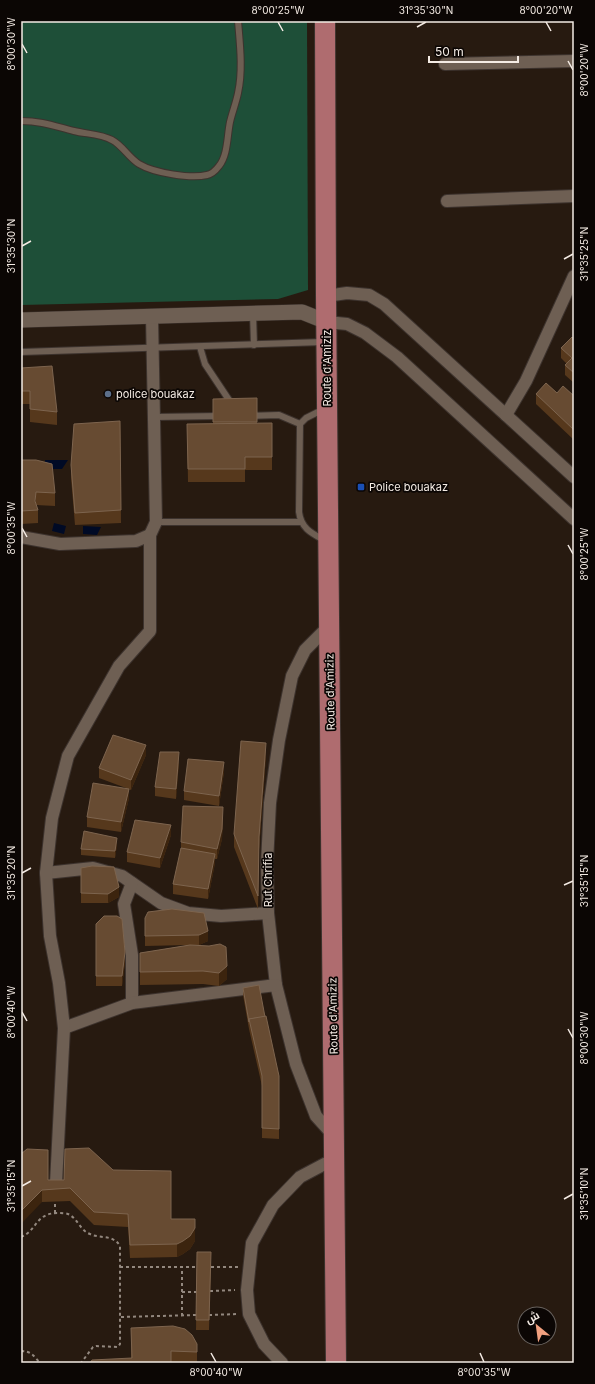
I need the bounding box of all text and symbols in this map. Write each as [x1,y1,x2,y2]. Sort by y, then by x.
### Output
text: 8°00'25"W [252,4,305,16]
text: 31°35'30"N [399,4,453,16]
text: 8°00'20"W [519,4,573,16]
text: 8°00'30"W [5,17,17,71]
scale bar [429,38,518,64]
text: 8°00'20"W [578,43,590,97]
text: 50 m [435,44,464,59]
text: 31°35'30"N [5,219,17,273]
text: 31°35'25"N [578,227,590,281]
street label: Route d'Amiziz [320,330,334,406]
place label: police bouakaz [116,387,195,401]
marker: police bouakaz [103,389,113,399]
place label: Police bouakaz [369,480,448,494]
marker: Police bouakaz [356,482,366,492]
text: 8°00'35"W [5,501,17,554]
text: 8°00'25"W [578,527,590,580]
street label: Route d'Amiziz [322,653,338,731]
text: 31°35'20"N [5,846,17,900]
street label: Rut Chrifia [261,853,275,907]
text: 31°35'15"N [578,855,590,907]
street label: Route d'Amiziz [325,977,341,1055]
text: 8°00'40"W [5,985,17,1038]
text: 8°00'30"W [578,1011,590,1065]
text: 31°35'15"N [5,1160,17,1212]
text: 31°35'10"N [578,1168,590,1220]
north arrow [517,1306,557,1346]
text: ش [523,1308,542,1327]
text: 8°00'40"W [190,1366,243,1378]
text: 8°00'35"W [458,1366,511,1378]

